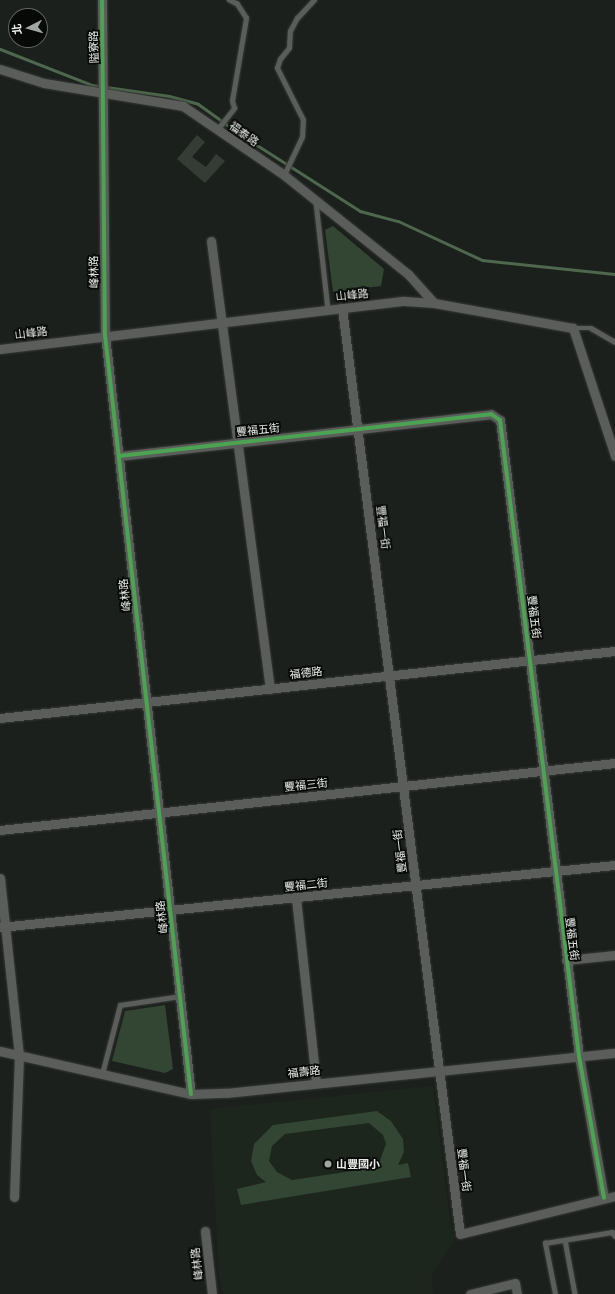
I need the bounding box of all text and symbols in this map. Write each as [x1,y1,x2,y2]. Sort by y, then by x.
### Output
north arrow [8,8,48,48]
text: 北 [11,23,24,35]
street label: 隘寮路 [87,30,101,64]
street label: 福泰路 [227,119,261,149]
street label: 峰林路 [87,255,101,289]
street label: 山峰路 [335,287,369,303]
street label: 山峰路 [14,324,48,342]
street label: 豐福五街 [235,421,281,439]
street label: 豐福一街 [374,504,392,550]
street label: 峰林路 [117,578,133,612]
street label: 豐福五街 [525,594,543,640]
street label: 福德路 [289,665,323,681]
street label: 豐福三街 [283,776,329,794]
street label: 豐福一街 [391,828,409,874]
street label: 豐福二街 [283,876,329,894]
street label: 峰林路 [153,900,171,934]
street label: 豐福五街 [563,916,581,962]
street label: 福壽路 [287,1064,321,1080]
street label: 豐福一街 [455,1147,473,1193]
place label: 山豐國小 [336,1157,380,1171]
marker: 山豐國小 [323,1159,333,1169]
street label: 峰林路 [188,1247,206,1281]

